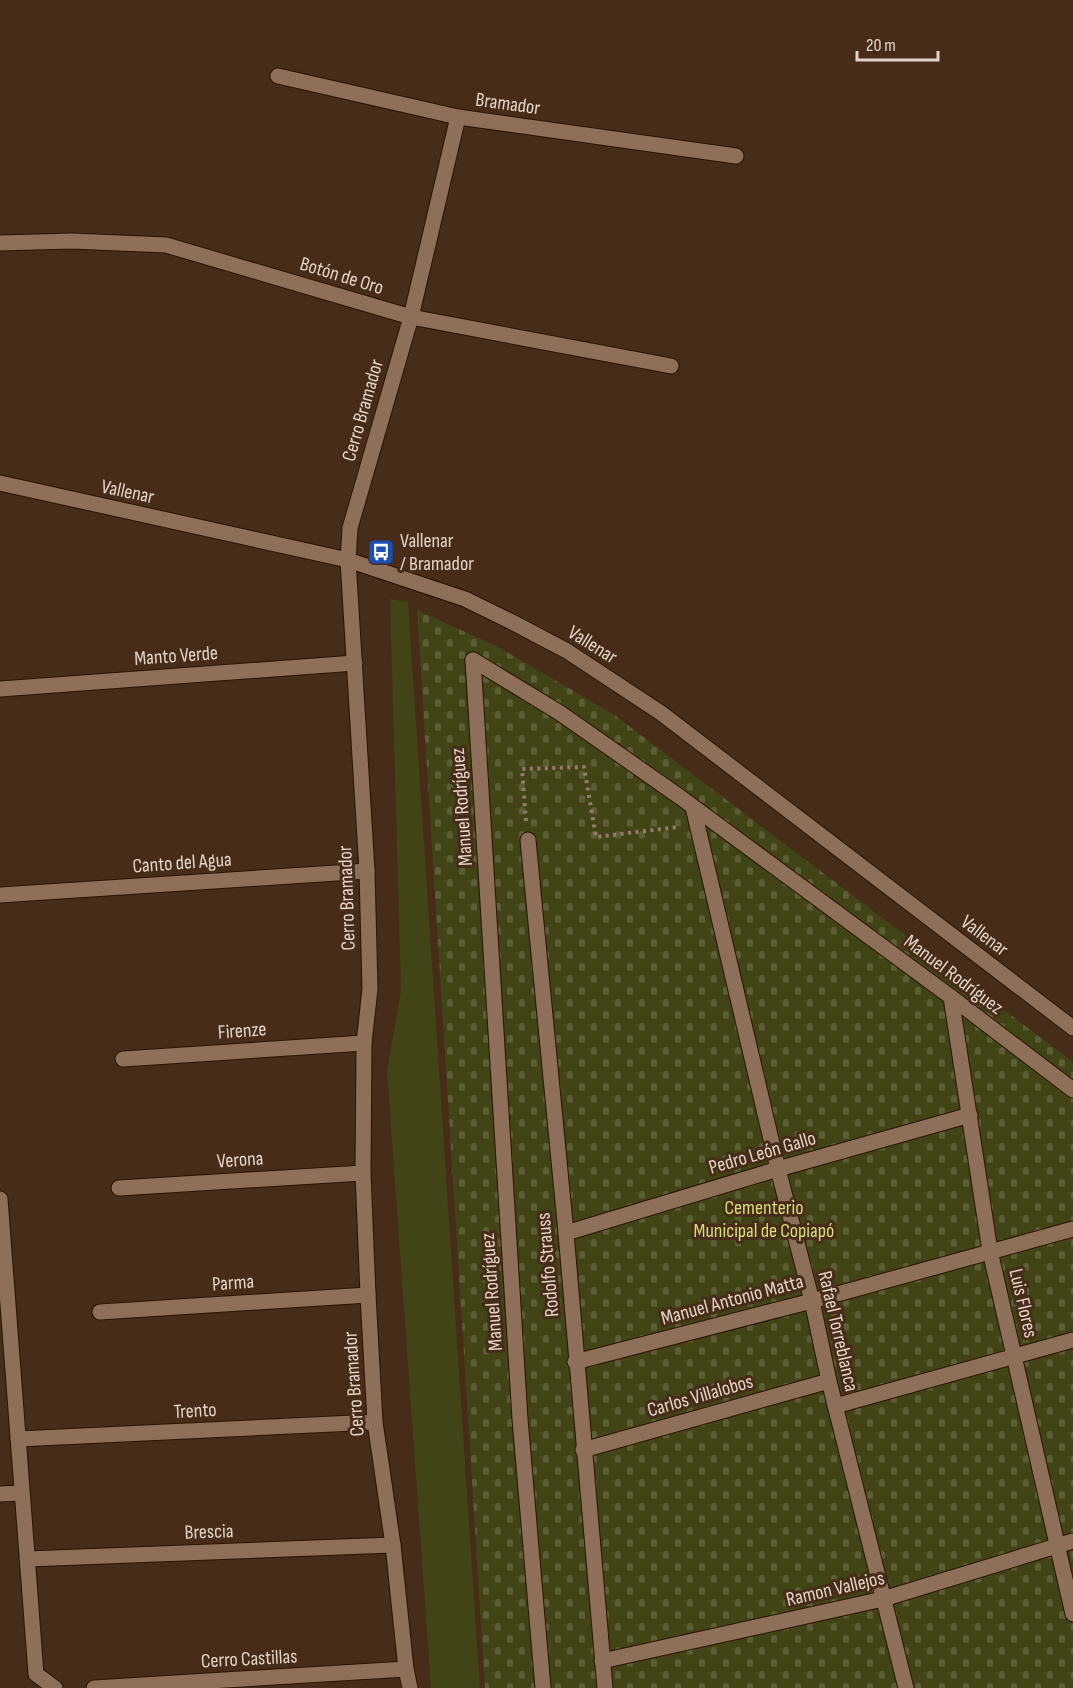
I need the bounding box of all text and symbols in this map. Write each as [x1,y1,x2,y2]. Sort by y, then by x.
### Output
scale bar [857,24,938,62]
text: 20 m [866,35,896,56]
street label: Bramador [474,88,542,120]
street label: Botón de Oro [297,252,386,300]
street label: Cerro Bramador [337,356,389,464]
street label: Vallenar [99,475,157,509]
place label: Vallenar / Bramador [400,529,474,576]
bus stop icon: Vallenar / Bramador [366,537,396,567]
street label: Vallenar [563,620,622,669]
street label: Manto Verde [133,641,219,671]
street label: Manuel Rodríguez [446,747,478,867]
street label: Cerro Bramador [333,845,361,951]
street label: Canto del Agua [132,848,232,878]
street label: Vallenar [956,910,1013,962]
street label: Manuel Rodríguez [899,930,1008,1020]
street label: Firenze [217,1017,267,1045]
street label: Pedro León Gallo [706,1126,819,1180]
street label: Verona [216,1146,264,1174]
park label: Cementerio Municipal de Copiapó [694,1196,834,1243]
street label: Rodolfo Strauss [531,1212,565,1318]
street label: Manuel Rodríguez [476,1232,508,1352]
street label: Luis Flores [1003,1266,1043,1340]
street label: Manuel Antonio Matta [658,1269,806,1331]
street label: Rafael Torreblanca [813,1269,864,1394]
street label: Parma [211,1270,255,1296]
street label: Cerro Bramador [338,1330,370,1437]
street label: Carlos Villalobos [645,1369,756,1422]
street label: Trento [173,1398,217,1424]
street label: Brescia [184,1519,234,1545]
street label: Ramon Vallejos [784,1566,887,1612]
street label: Cerro Castillas [200,1644,298,1674]

